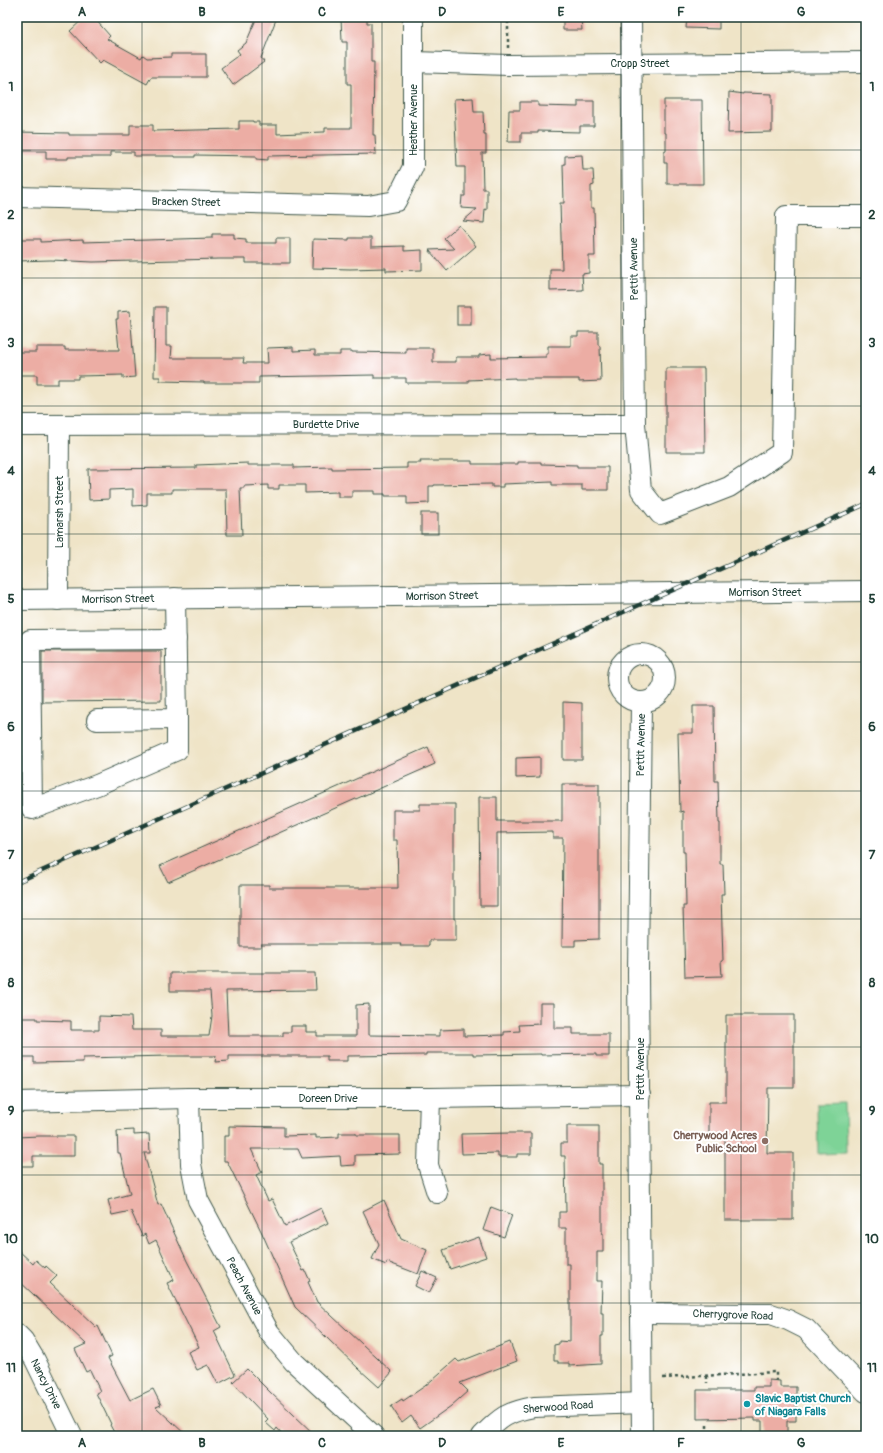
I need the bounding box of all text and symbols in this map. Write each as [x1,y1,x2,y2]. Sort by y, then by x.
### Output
text: A [78,4,87,20]
text: B [198,4,206,20]
text: C [318,4,326,20]
text: D [438,4,446,20]
text: E [558,4,565,20]
text: F [677,4,685,20]
text: G [797,4,806,20]
street label: Cropp Street [610,57,670,70]
text: 1 [8,79,14,95]
text: 1 [869,79,875,95]
street label: Heather Avenue [407,83,420,156]
street label: Bracken Street [151,195,221,209]
text: 2 [7,207,15,223]
text: 2 [868,207,876,223]
street label: Pettit Avenue [627,237,641,301]
text: 3 [7,335,15,351]
text: 3 [868,335,876,351]
street label: Burdette Drive [293,418,360,431]
text: 4 [7,463,15,479]
text: 4 [868,463,876,479]
street label: Lamarsh Street [53,475,66,548]
street label: Morrison Street [729,586,802,599]
street label: Morrison Street [405,589,479,603]
text: 5 [7,591,15,607]
text: 5 [868,591,876,607]
street label: Morrison Street [81,592,155,606]
street label: Pettit Avenue [634,713,648,777]
text: 6 [7,719,15,735]
text: 6 [868,719,876,735]
text: 7 [8,847,15,863]
text: 7 [869,847,876,863]
text: 8 [8,975,15,991]
text: 8 [869,975,876,991]
street label: Pettit Avenue [634,1037,647,1100]
street label: Doreen Drive [298,1092,358,1105]
text: 9 [8,1103,15,1119]
text: 9 [869,1103,876,1119]
place label: Cherrywood Acres Public School [673,1129,757,1155]
marker: Cherrywood Acres Public School [760,1136,770,1146]
text: 10 [4,1231,18,1247]
text: 10 [865,1231,879,1247]
street label: Peach Avenue [223,1255,265,1318]
street label: Cherrygrove Road [692,1307,774,1323]
street label: Nancy Drive [28,1357,64,1412]
text: 11 [6,1360,16,1376]
text: 11 [867,1360,877,1376]
place label: Slavic Baptist Church of Niagara Falls [754,1392,851,1418]
street label: Sherwood Road [522,1398,594,1416]
marker: Slavic Baptist Church of Niagara Falls [742,1399,752,1409]
text: A [78,1435,87,1451]
text: B [198,1435,206,1451]
text: C [318,1435,326,1451]
text: D [438,1435,446,1451]
text: E [558,1435,565,1451]
text: F [677,1435,685,1451]
text: G [797,1435,806,1451]

